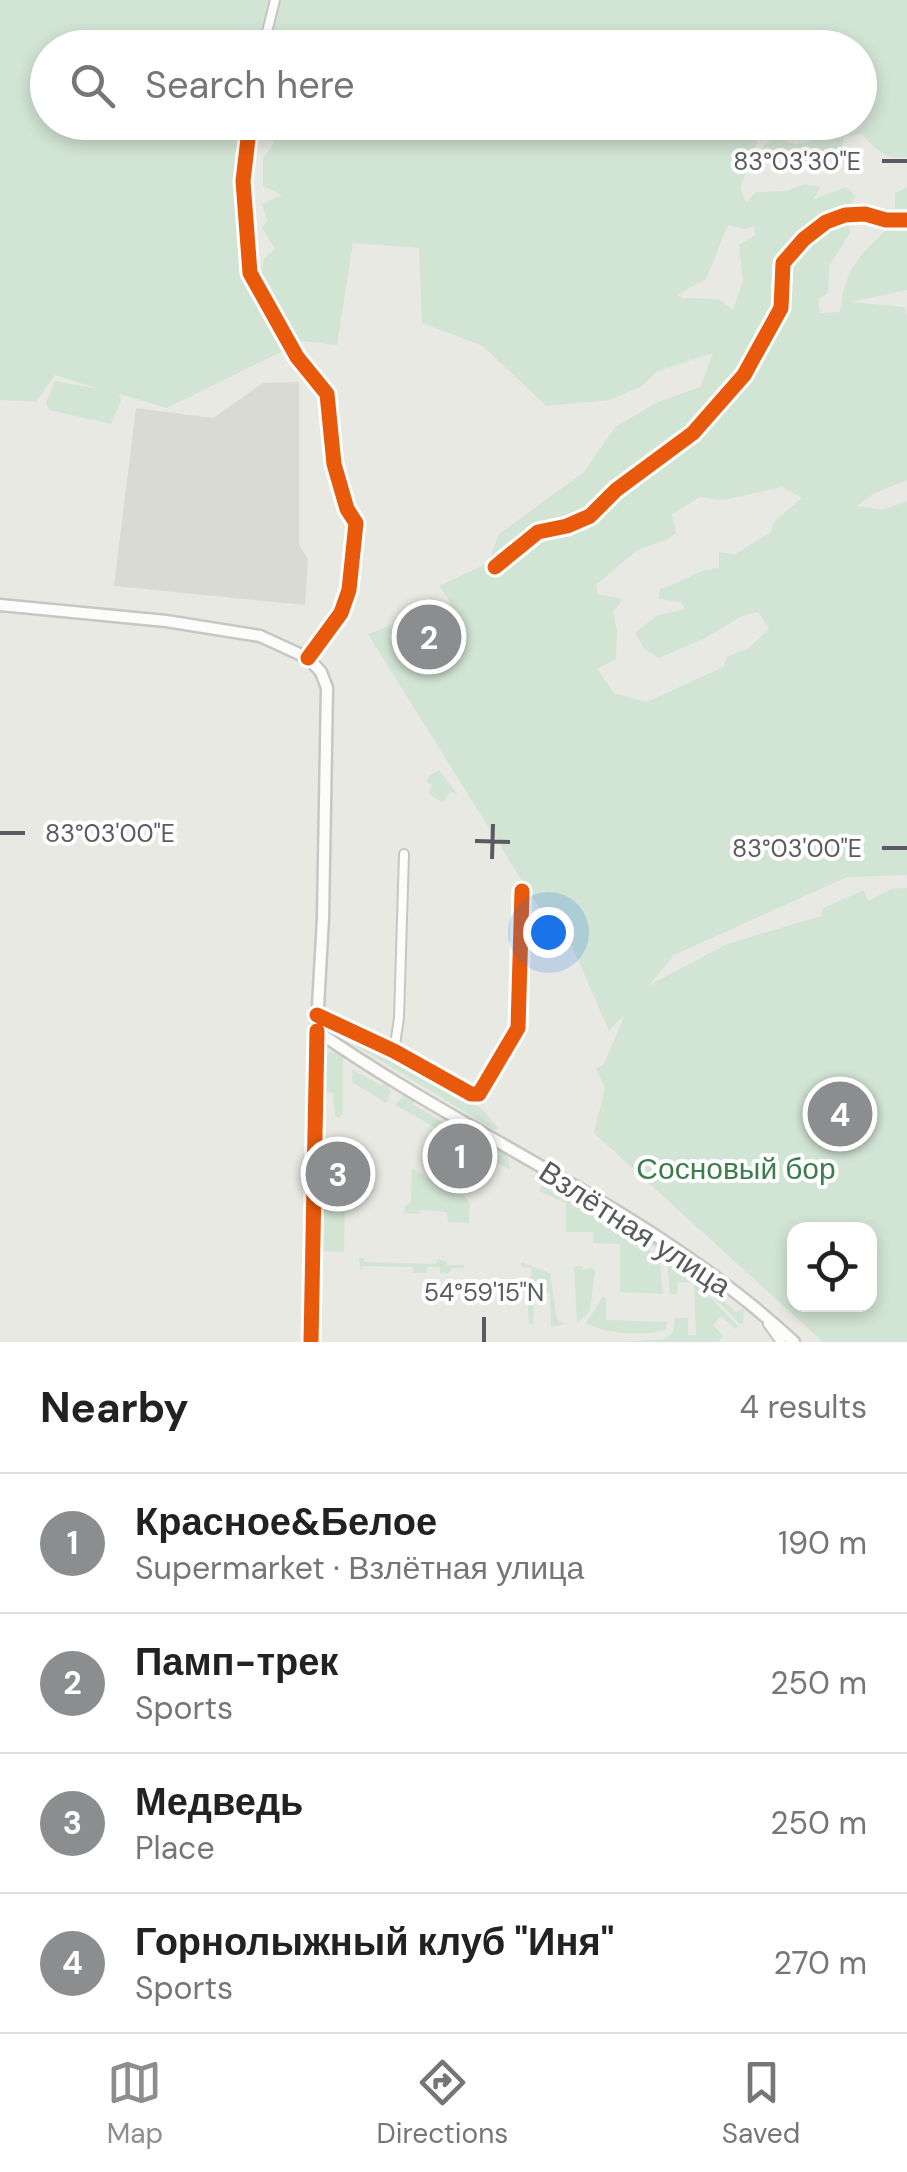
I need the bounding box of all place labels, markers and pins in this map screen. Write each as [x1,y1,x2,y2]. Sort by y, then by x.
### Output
pin: 2 [396,600,462,674]
pin: 4 [808,1076,872,1152]
pin: 1 [428,1118,492,1194]
pin: 3 [306,1136,370,1212]

